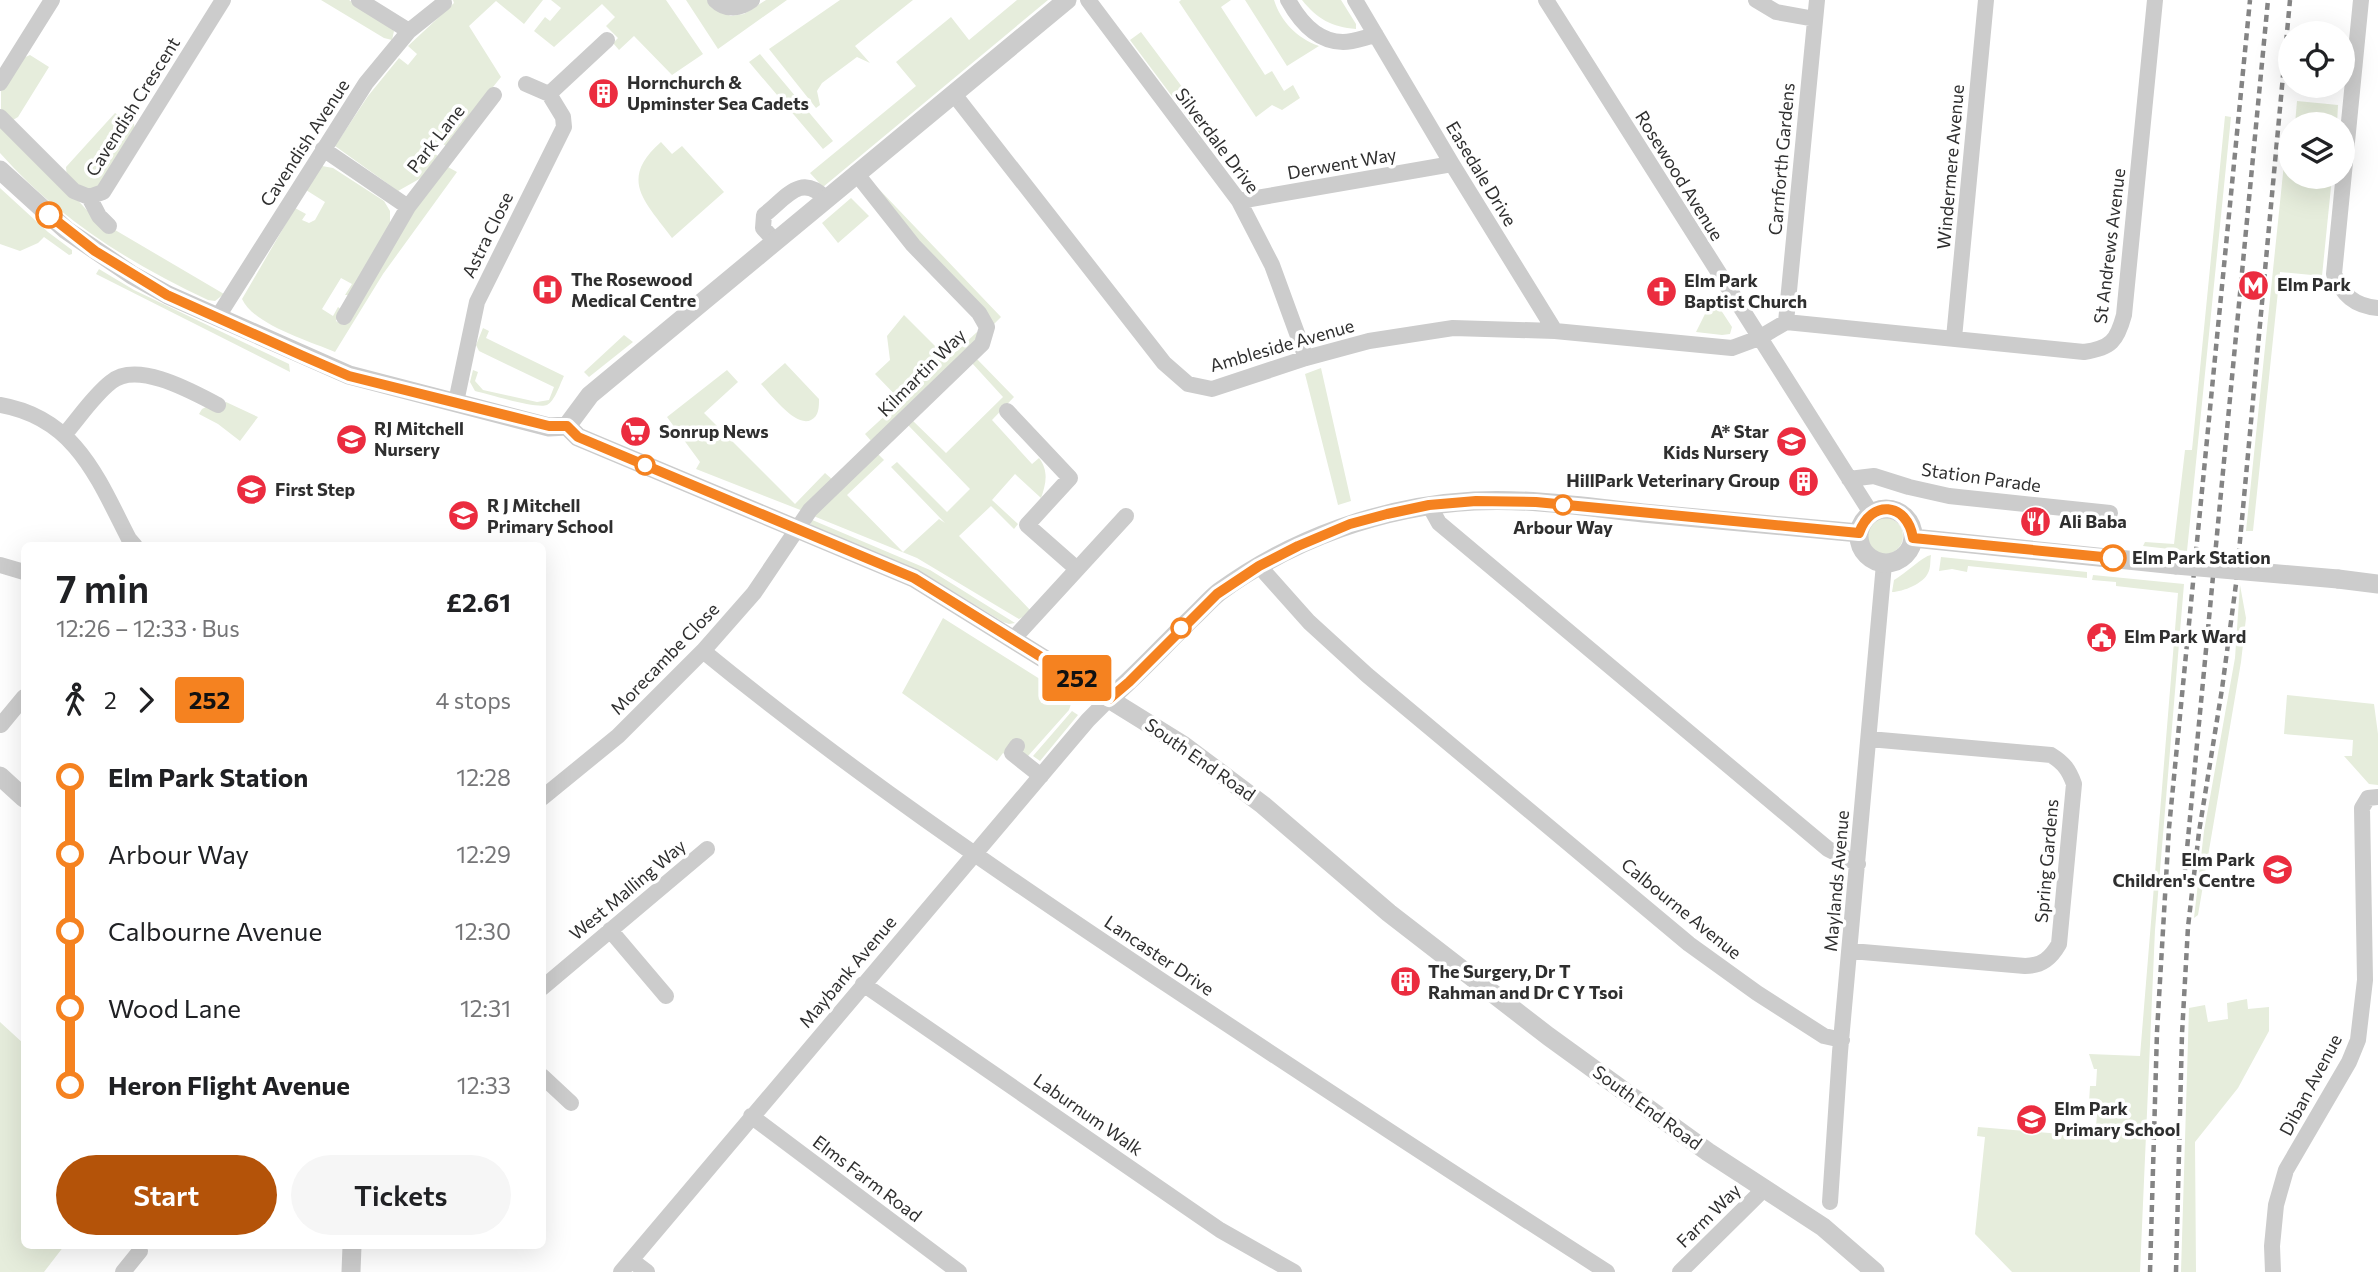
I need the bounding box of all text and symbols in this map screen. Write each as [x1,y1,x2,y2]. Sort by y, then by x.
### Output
map controls [2278,21,2355,189]
button: locate [2278,21,2355,98]
street label: Cavendish Crescent [80,33,184,180]
place label: Hornchurch & Upminster Sea Cadets [627,71,809,114]
street label: Cavendish Avenue [255,75,353,210]
building icon: Hornchurch & Upminster Sea Cadets [587,76,621,110]
street label: Carnforth Gardens [1763,82,1799,236]
street label: Silverdale Drive [1171,84,1264,197]
street label: Windermere Avenue [1932,84,1968,250]
street label: Park Lane [402,100,469,177]
street label: Rosewood Avenue [1631,106,1729,244]
button: layers [2278,112,2355,189]
street label: Easedale Drive [1442,117,1522,230]
street label: Derwent Way [1285,143,1398,183]
street label: St Andrews Avenue [2089,167,2129,325]
street label: Astra Close [457,188,517,281]
unlabelled marker [36,202,62,228]
place label: The Rosewood Medical Centre [571,268,696,311]
metro station icon: Elm Park [2237,268,2271,302]
place label: Elm Park Baptist Church [1684,269,1807,312]
hospital icon: The Rosewood Medical Centre [531,273,565,307]
place label: Elm Park [2277,273,2351,295]
church icon: Elm Park Baptist Church [1644,274,1678,308]
street label: Ambleside Avenue [1207,314,1356,376]
street label: Kilmartin Way [873,324,970,421]
supermarket icon: Sonrup News [619,415,653,449]
place label: RJ Mitchell Nursery [374,417,464,460]
place label: Sonrup News [659,420,769,442]
place label: A* Star Kids Nursery [1663,420,1770,463]
school or university icon: RJ Mitchell Nursery [334,422,368,456]
school or university icon: A* Star Kids Nursery [1775,425,1809,459]
unlabelled marker [635,455,655,475]
street label: Station Parade [1920,458,2042,496]
building icon: HillPark Veterinary Group [1786,464,1820,498]
place label: HillPark Veterinary Group [1566,469,1780,491]
school or university icon: First Step [235,473,269,507]
place label: First Step [275,478,356,500]
place label: R J Mitchell Primary School [487,494,613,537]
marker: Arbour Way [1553,495,1573,515]
school or university icon: R J Mitchell Primary School [447,499,481,533]
restaurant icon: Ali Baba [2019,505,2053,539]
place label: Ali Baba [2059,510,2127,532]
place label: Arbour Way [1513,516,1613,538]
marker: Elm Park Station [2100,545,2126,571]
place label: Elm Park Station [2132,546,2271,568]
text: 7 min [56,564,149,611]
text: £2.61 [446,586,511,617]
street label: Morecambe Close [605,598,723,719]
text: 12:26 – 12:33 · Bus [56,614,240,642]
unlabelled marker [1171,618,1191,638]
public building icon: Elm Park Ward [2084,620,2118,654]
place label: Elm Park Ward [2124,625,2246,647]
line badge: 252 [1037,655,1117,701]
text: 252 [1056,663,1098,692]
icon: walk [56,681,94,719]
icon: forward [127,681,165,719]
text: 252 [189,685,230,714]
text: 2 [104,686,117,714]
text: 4 stops [436,686,511,714]
street label: South End Road [1141,713,1260,805]
text: Elm Park Station [108,761,308,792]
text: 12:28 [456,763,511,791]
street label: Spring Gardens [2030,798,2062,924]
street label: Maylands Avenue [1819,809,1853,953]
street label: West Malling Way [565,834,690,944]
text: Arbour Way [108,838,249,869]
text: 12:29 [456,840,511,868]
place label: Elm Park Children's Centre [2112,848,2256,891]
street label: Calbourne Avenue [1617,853,1746,963]
school or university icon: Elm Park Children's Centre [2261,853,2295,887]
street label: Lancaster Drive [1101,910,1219,1000]
street label: Maybank Avenue [794,911,900,1032]
text: Calbourne Avenue [108,915,322,946]
text: 12:30 [455,917,511,945]
place label: The Surgery, Dr T Rahman and Dr C Y Tsoi [1428,960,1623,1003]
building icon: The Surgery, Dr T Rahman and Dr C Y Tsoi [1388,965,1422,999]
text: Wood Lane [108,992,241,1023]
text: 12:31 [460,994,511,1022]
street label: Diban Avenue [2274,1030,2346,1139]
street label: South End Road [1589,1060,1706,1154]
street label: Laburnum Walk [1030,1068,1148,1160]
text: Heron Flight Avenue [108,1069,350,1100]
text: 12:33 [457,1071,511,1099]
place label: Elm Park Primary School [2054,1097,2180,1140]
school or university icon: Elm Park Primary School [2014,1102,2048,1136]
street label: Elms Farm Road [809,1130,926,1226]
button: Start [56,1155,277,1235]
button: Tickets [291,1155,511,1235]
street label: Farm Way [1672,1179,1745,1252]

